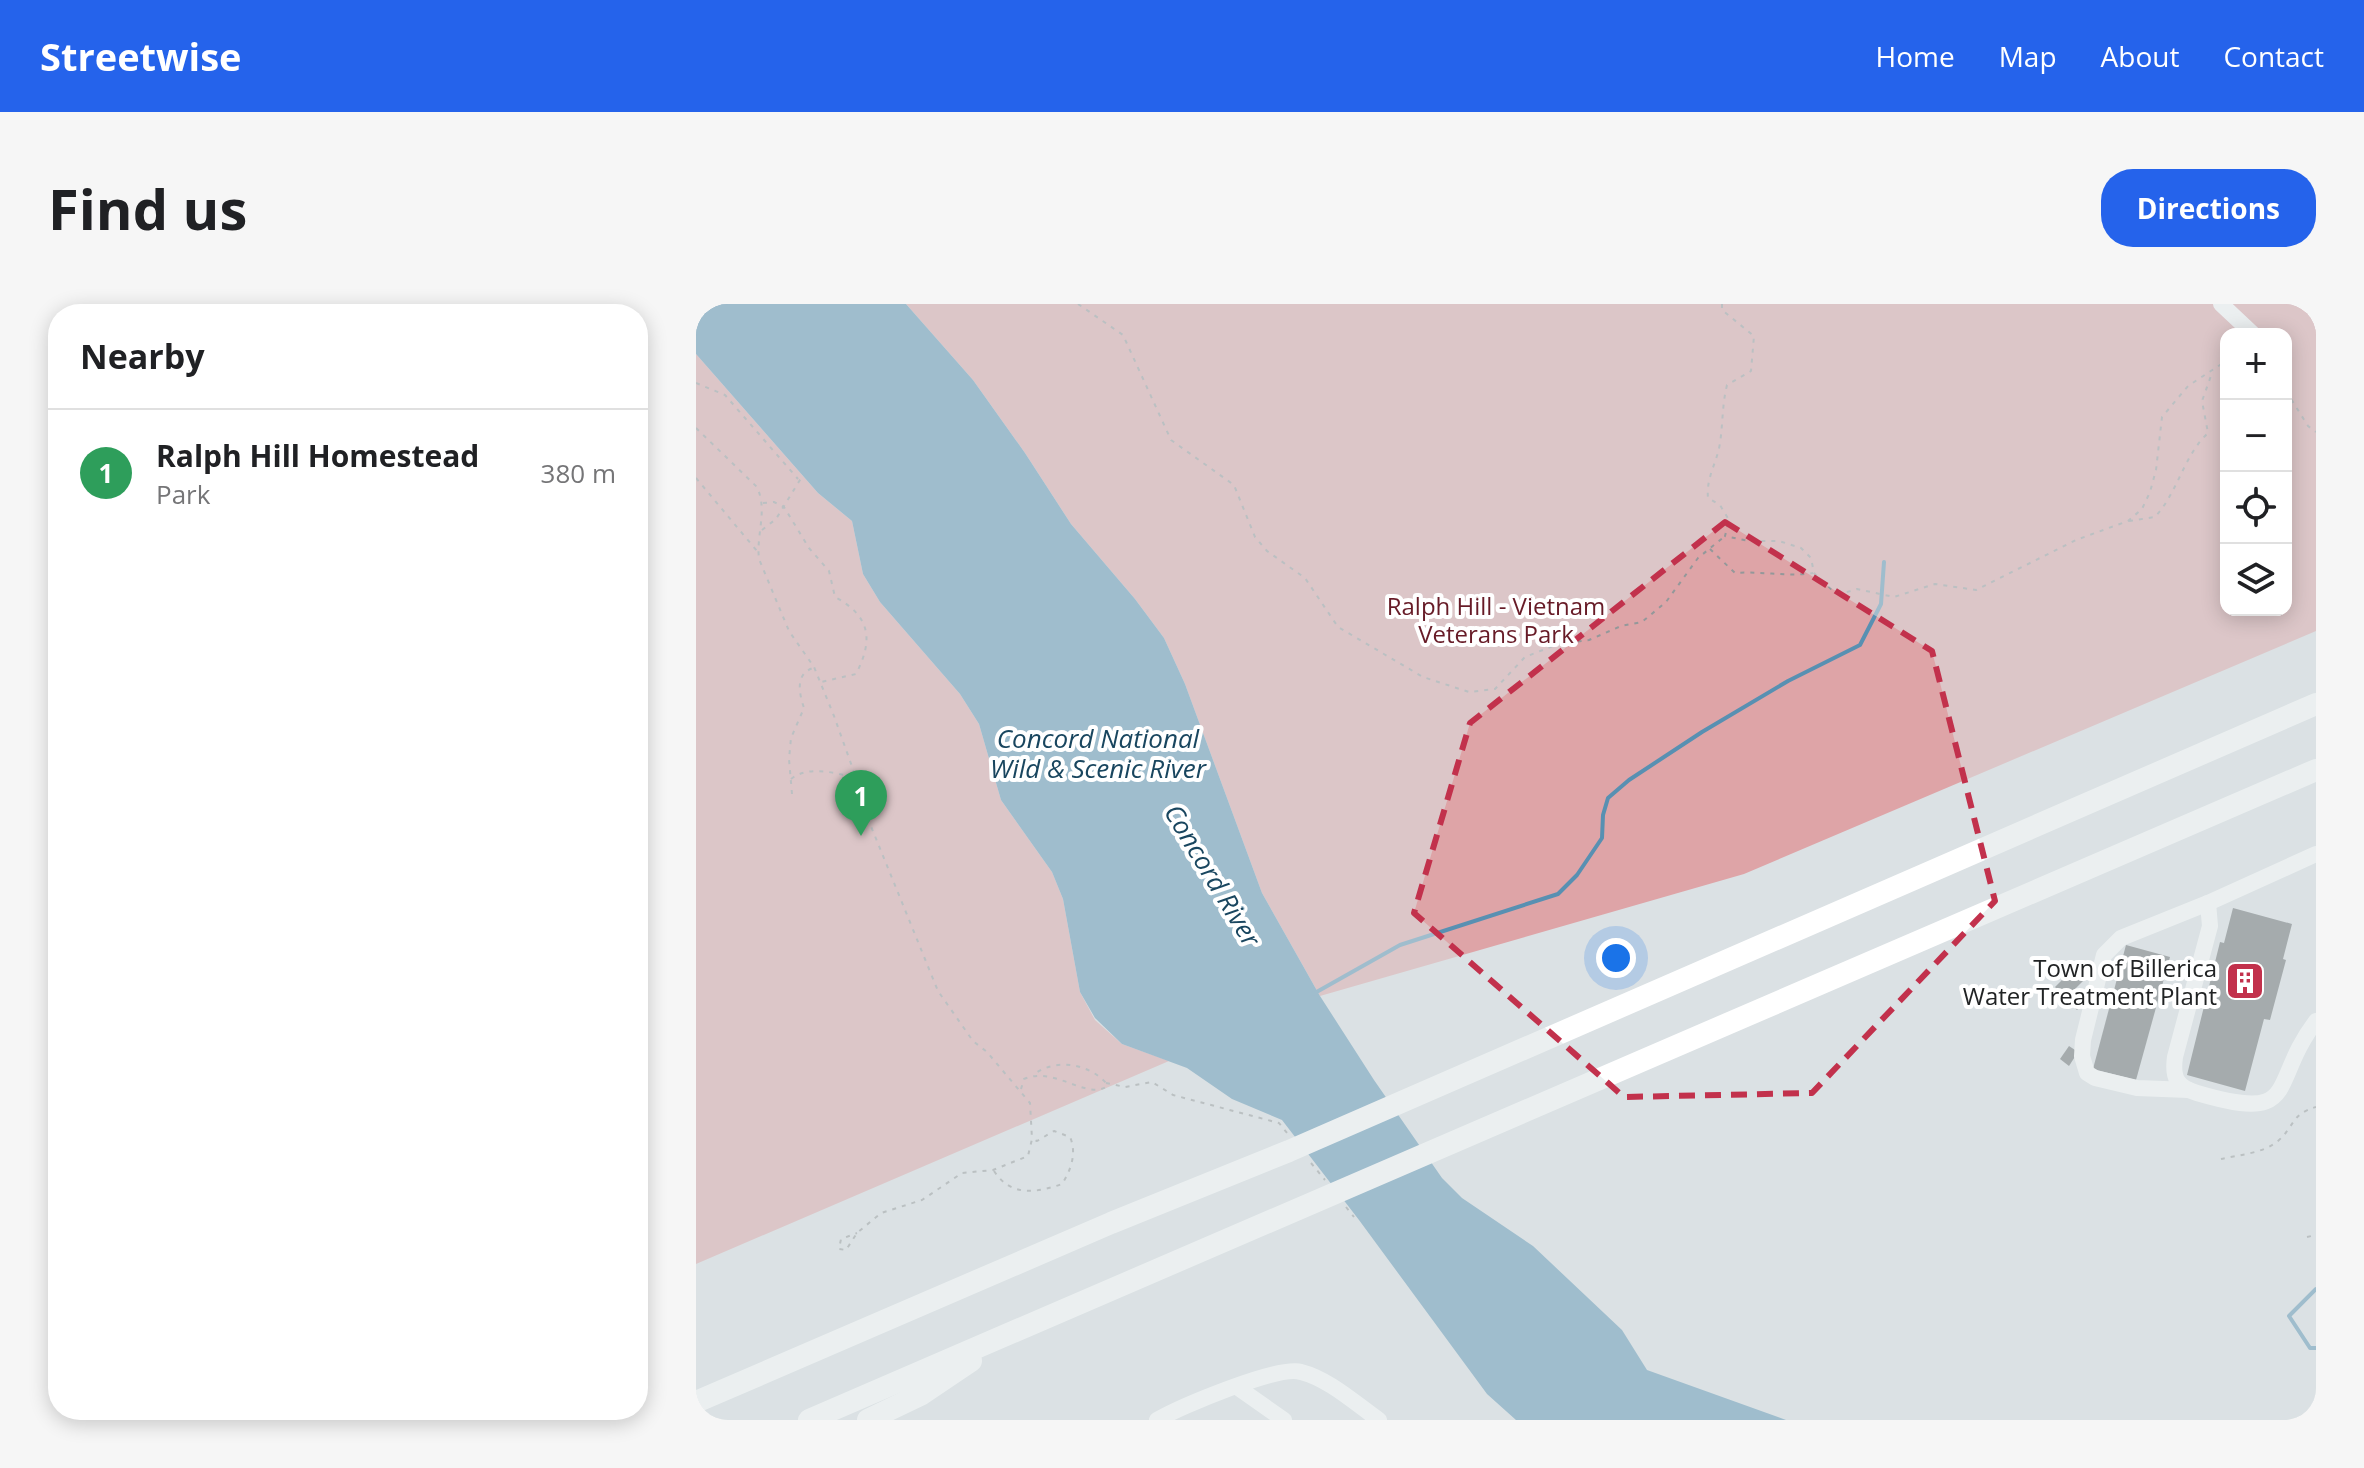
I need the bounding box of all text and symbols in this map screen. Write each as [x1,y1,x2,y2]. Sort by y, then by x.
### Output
text: Streetwise [40,30,242,82]
text: Home [1876,37,1955,75]
text: Map [1999,37,2057,75]
text: About [2101,37,2179,75]
text: Contact [2223,37,2324,75]
button: Directions [2101,169,2316,247]
text: Find us [48,170,247,246]
map controls [2220,328,2292,616]
button: + [2220,328,2292,400]
text: Nearby [80,333,205,379]
button: − [2220,400,2292,472]
text: Ralph Hill Homestead [156,435,479,476]
text: 1 [99,455,113,491]
text: 380 m [541,455,616,491]
button: locate [2220,472,2292,544]
text: Park [156,476,210,512]
button: layers [2220,544,2292,616]
park label: Ralph Hill - Vietnam Veterans Park [1387,589,1605,650]
water label: Concord National Wild & Scenic River [990,720,1208,786]
pin: 1 [835,770,887,836]
water label: Concord River [1156,797,1271,954]
your location [1596,938,1636,978]
place label: Town of Billerica Water Treatment Plant [1963,951,2217,1012]
building icon: Town of Billerica Water Treatment Plant [2224,960,2266,1002]

